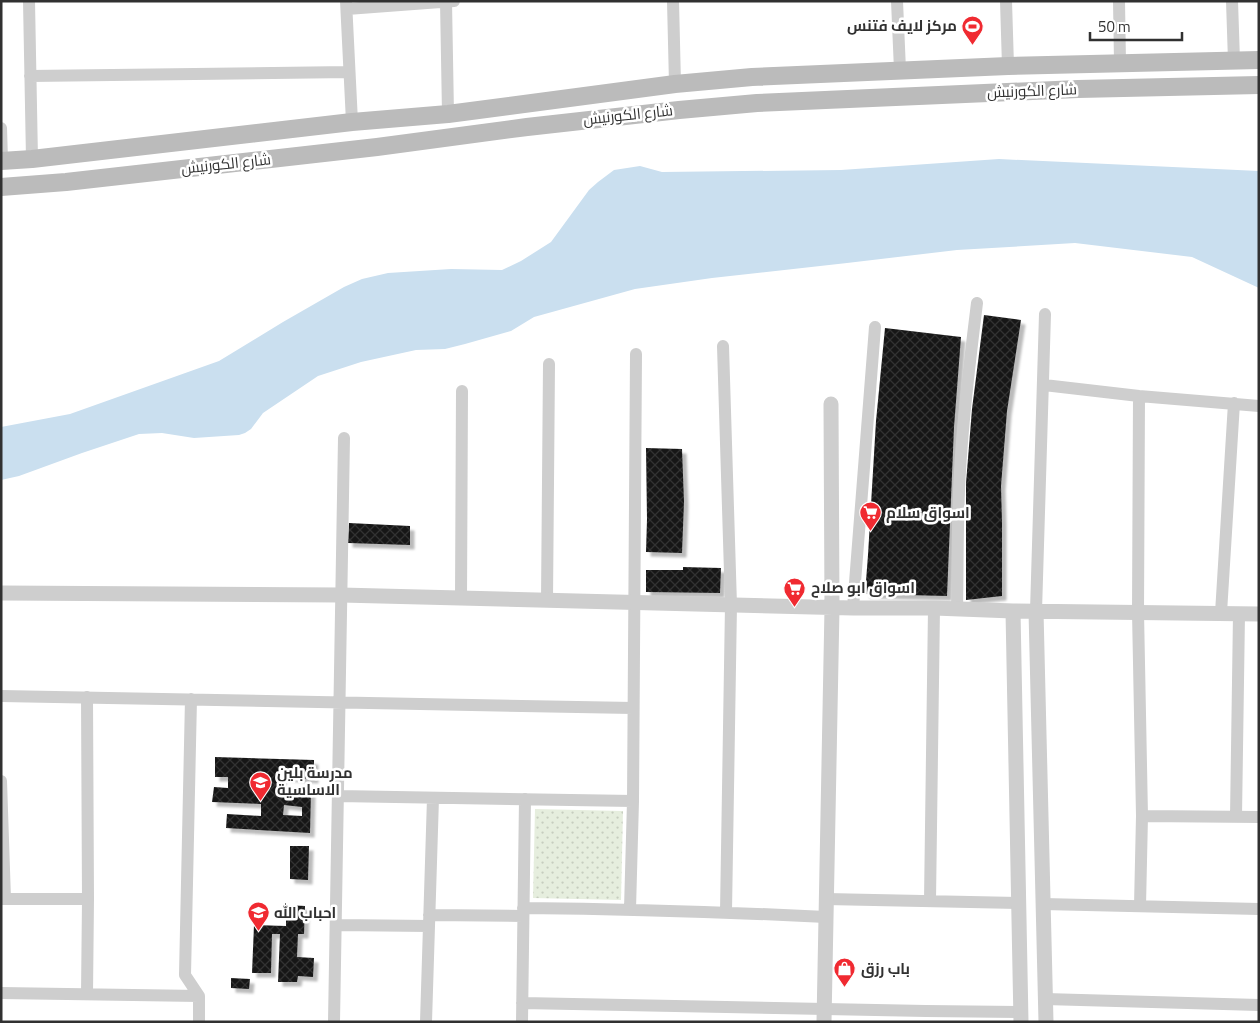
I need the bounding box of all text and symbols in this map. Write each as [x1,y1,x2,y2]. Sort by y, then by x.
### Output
scale bar [1090,10,1182,42]
place label: مركز لايف فتنس [847,14,957,37]
sports icon: مركز لايف فتنس [961,14,985,45]
text: 50 m [1098,15,1131,38]
street label: شارع الكورنيش [987,77,1077,104]
street label: شارع الكورنيش [582,98,674,131]
street label: شارع الكورنيش [180,147,272,180]
supermarket icon: اسواق سلام [858,501,882,532]
place label: اسواق سلام [886,501,970,524]
supermarket icon: اسواق ابو صلاح [783,576,807,607]
place label: اسواق ابو صلاح [811,576,915,599]
place label: مدرسة بلين الاساسية [277,761,353,801]
school or university icon: مدرسة بلين الاساسية [249,770,273,801]
school or university icon: احباب الله [246,901,270,932]
place label: احباب الله [274,901,336,924]
shop icon: باب رزق [833,957,857,988]
place label: باب رزق [861,957,910,980]

